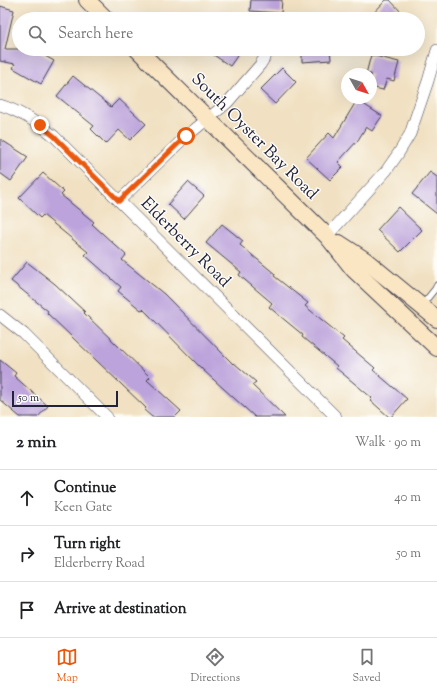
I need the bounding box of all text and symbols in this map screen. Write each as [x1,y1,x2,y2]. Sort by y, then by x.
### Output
search box [12,12,425,56]
icon: search [26,23,48,45]
text: Search here [58,24,133,45]
street label: South Oyster Bay Road [185,68,323,206]
north arrow [341,68,377,104]
route end [31,116,49,134]
route start [177,127,195,145]
street label: Elderberry Road [135,193,236,294]
scale bar [12,389,118,408]
text: 50 m [18,390,39,406]
text: 2 min [16,431,57,455]
text: Walk · 90 m [355,434,421,452]
text: Continue [54,478,116,499]
icon: ahead [16,487,38,509]
text: 40 m [394,489,421,507]
text: Keen Gate [54,499,112,517]
text: Turn right [54,534,120,555]
icon: right [16,543,38,565]
text: 50 m [396,545,421,563]
text: Elderberry Road [54,555,145,573]
icon: arrive [16,599,38,621]
text: Arrive at destination [54,599,187,620]
tab: Map [56,646,78,686]
tab: Directions [191,646,240,686]
tab: Saved [353,646,381,686]

